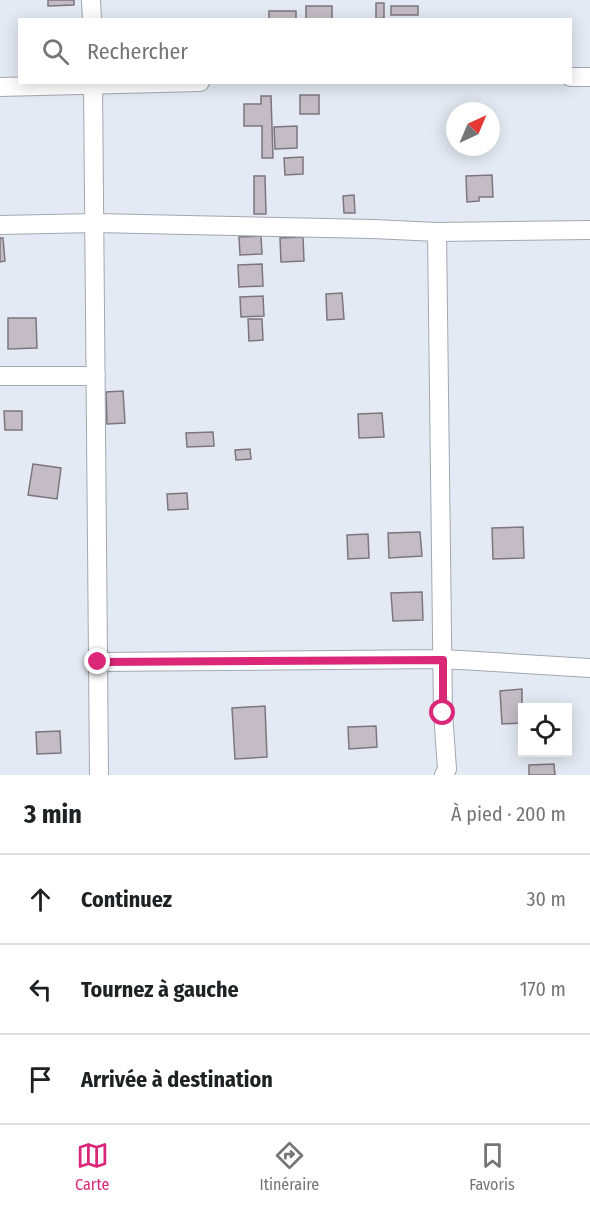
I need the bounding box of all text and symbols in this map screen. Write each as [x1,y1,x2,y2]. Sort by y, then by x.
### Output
search box [18,18,572,84]
icon: search [39,35,72,68]
text: Rechercher [87,38,188,65]
north arrow [446,102,500,156]
route end [84,648,110,674]
route start [429,699,455,725]
map controls [518,703,572,757]
button: locate [518,703,572,757]
text: 3 min [24,799,82,830]
text: À pied · 200 m [451,802,566,826]
icon: ahead [24,883,57,916]
text: Continuez [81,886,172,913]
text: 30 m [526,887,566,911]
icon: left [24,973,57,1006]
text: Tournez à gauche [81,976,239,1003]
text: 170 m [520,977,566,1001]
icon: arrive [24,1063,57,1096]
text: Arrivée à destination [81,1066,273,1093]
tab: Carte [75,1139,109,1194]
tab: Itinéraire [259,1139,319,1194]
tab: Favoris [469,1139,515,1194]

